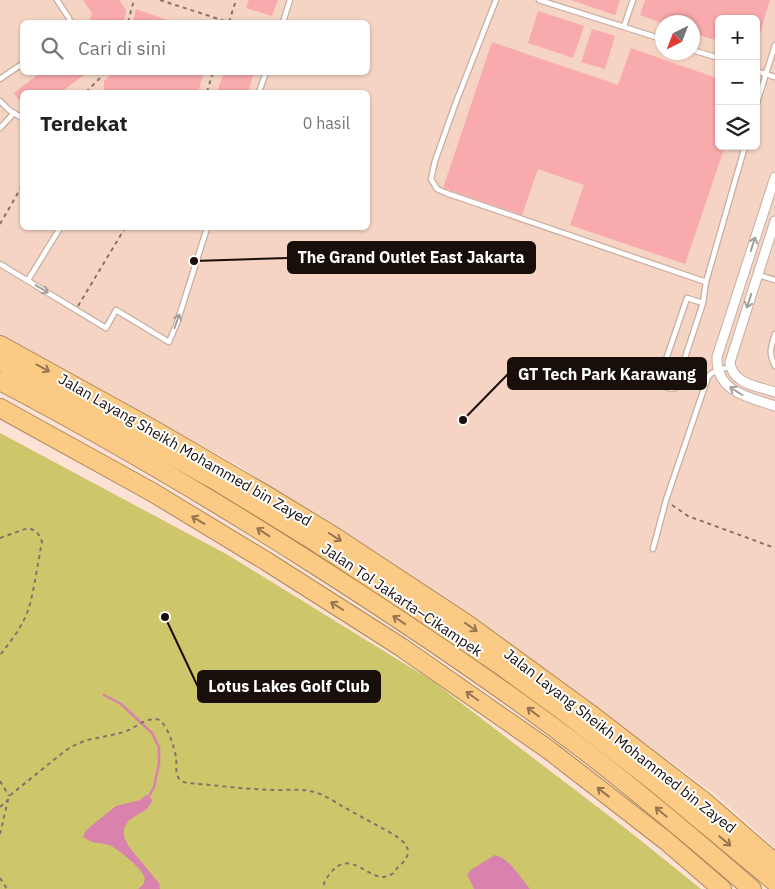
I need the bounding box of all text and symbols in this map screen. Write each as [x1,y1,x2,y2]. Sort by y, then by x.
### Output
north arrow [655,15,700,60]
map controls [715,15,760,150]
button: + [715,15,760,60]
search box [20,20,370,75]
icon: search [38,34,66,62]
text: Cari di sini [78,36,166,60]
button: − [715,60,760,105]
button: layers [715,105,760,150]
text: Terdekat [40,109,128,137]
text: 0 hasil [303,113,350,133]
one-way arrow [749,236,759,252]
callout: The Grand Outlet East Jakarta [288,242,535,273]
text: The Grand Outlet East Jakarta [297,247,525,267]
one-way arrow [34,284,48,294]
one-way arrow [744,293,754,309]
one-way arrow [173,314,182,330]
callout: GT Tech Park Karawang [508,358,706,389]
one-way arrow [35,364,50,373]
text: GT Tech Park Karawang [518,364,696,384]
street label: Jalan Layang Sheikh Mohammed bin Zayed [55,369,315,530]
one-way arrow [729,386,743,396]
one-way arrow [192,515,206,525]
one-way arrow [256,526,270,536]
one-way arrow [327,533,341,543]
street label: Jalan Tol Jakarta–Cikampek [318,539,486,661]
one-way arrow [330,601,344,611]
one-way arrow [393,614,407,624]
one-way arrow [463,622,477,632]
street label: Jalan Layang Sheikh Mohammed bin Zayed [501,644,740,837]
callout: Lotus Lakes Golf Club [198,671,380,702]
text: Lotus Lakes Golf Club [208,676,370,696]
one-way arrow [465,691,479,701]
one-way arrow [526,707,540,717]
one-way arrow [596,787,610,797]
one-way arrow [655,807,668,818]
one-way arrow [719,835,732,846]

